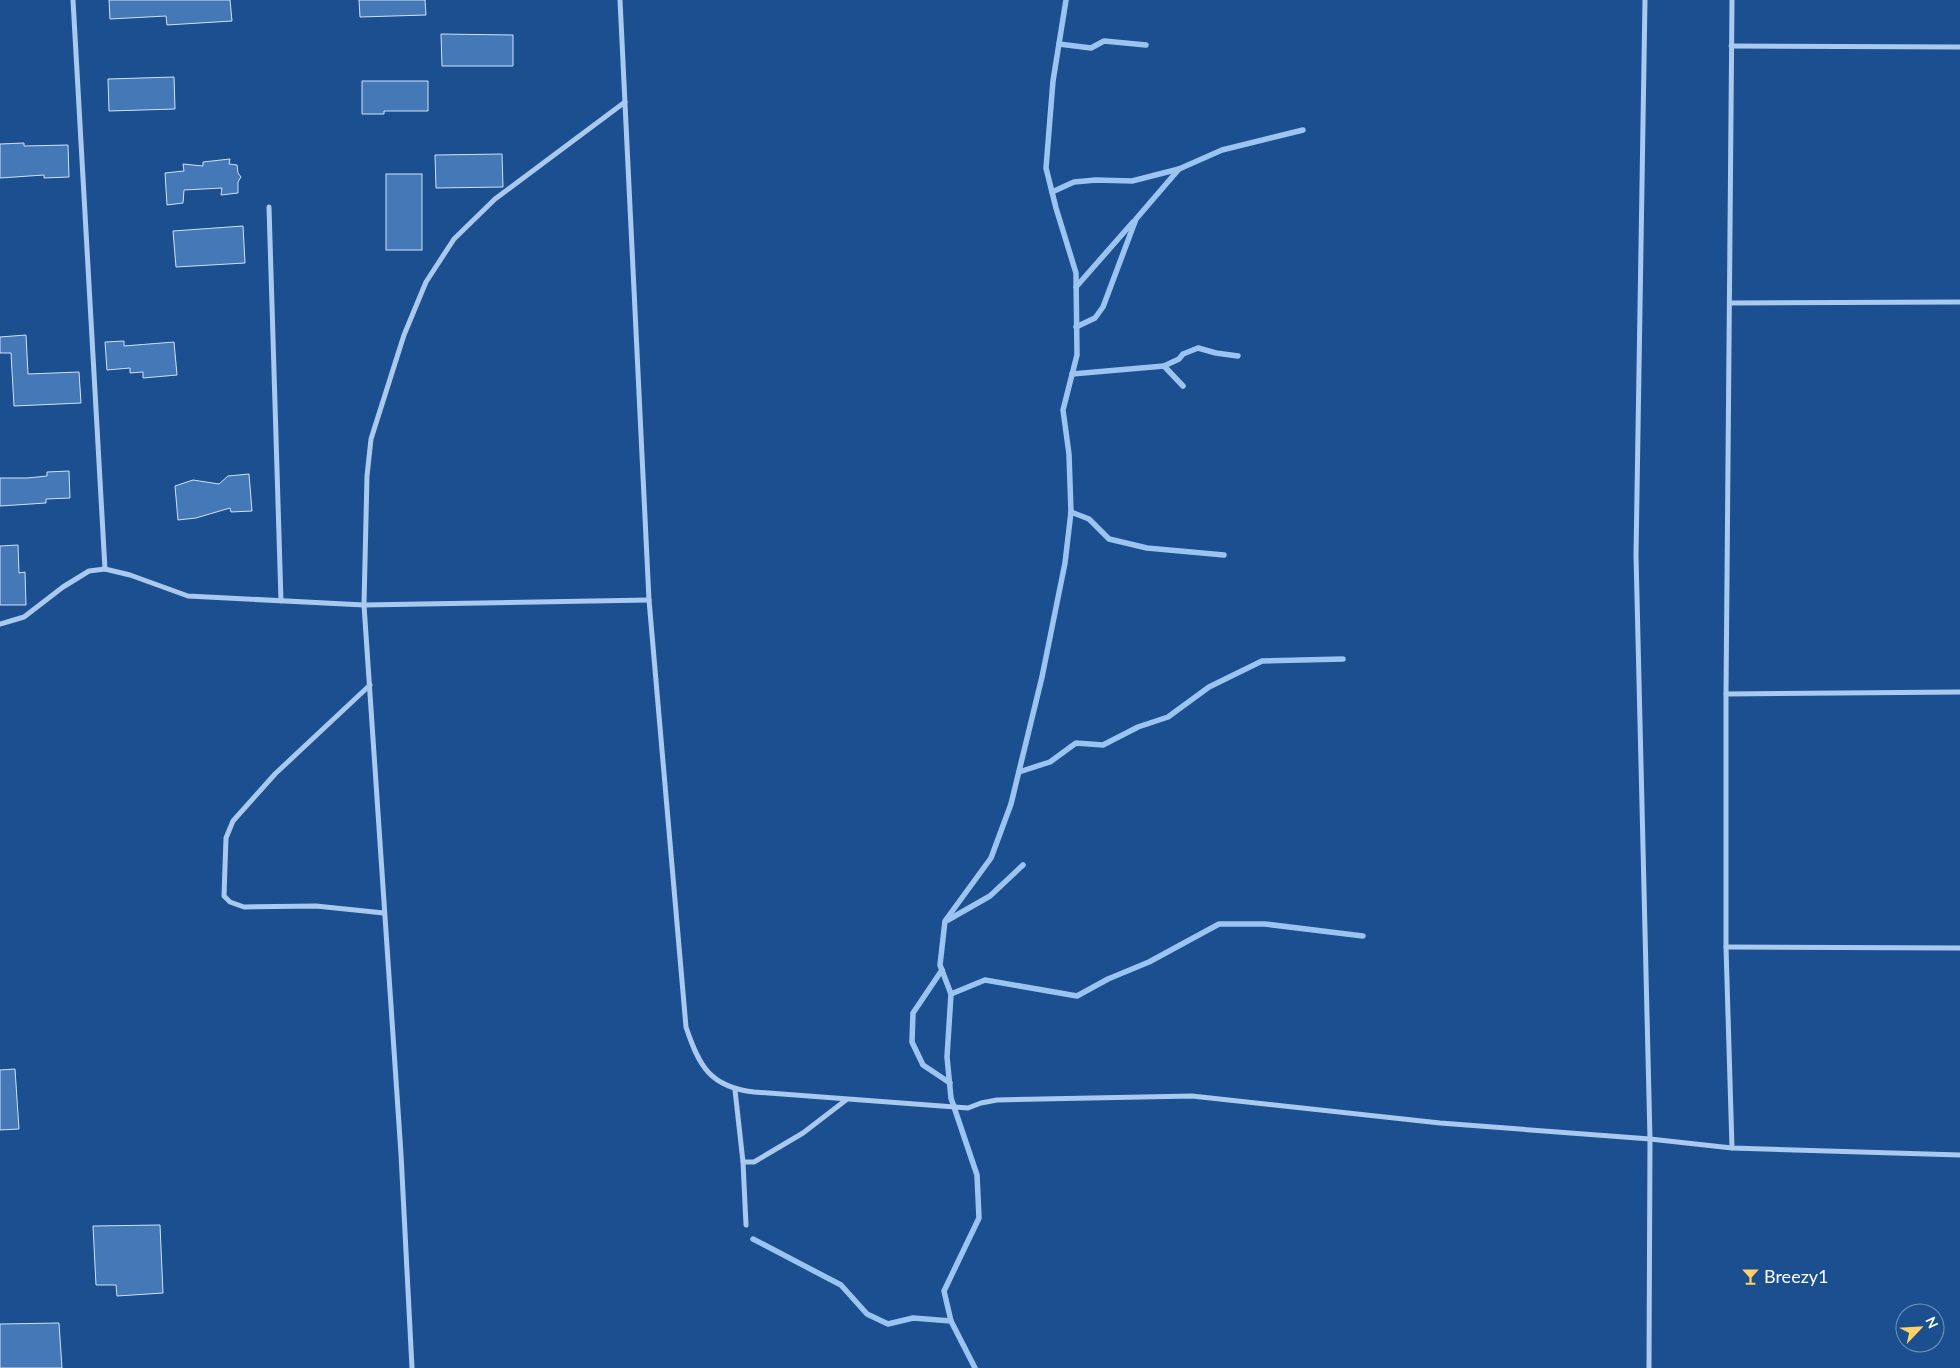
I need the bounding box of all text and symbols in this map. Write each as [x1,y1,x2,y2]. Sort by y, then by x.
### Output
place label: Breezy1 [1764,1265,1829,1287]
bar icon: Breezy1 [1740,1266,1760,1286]
north arrow [1895,1303,1945,1353]
text: N [1922,1314,1942,1331]

